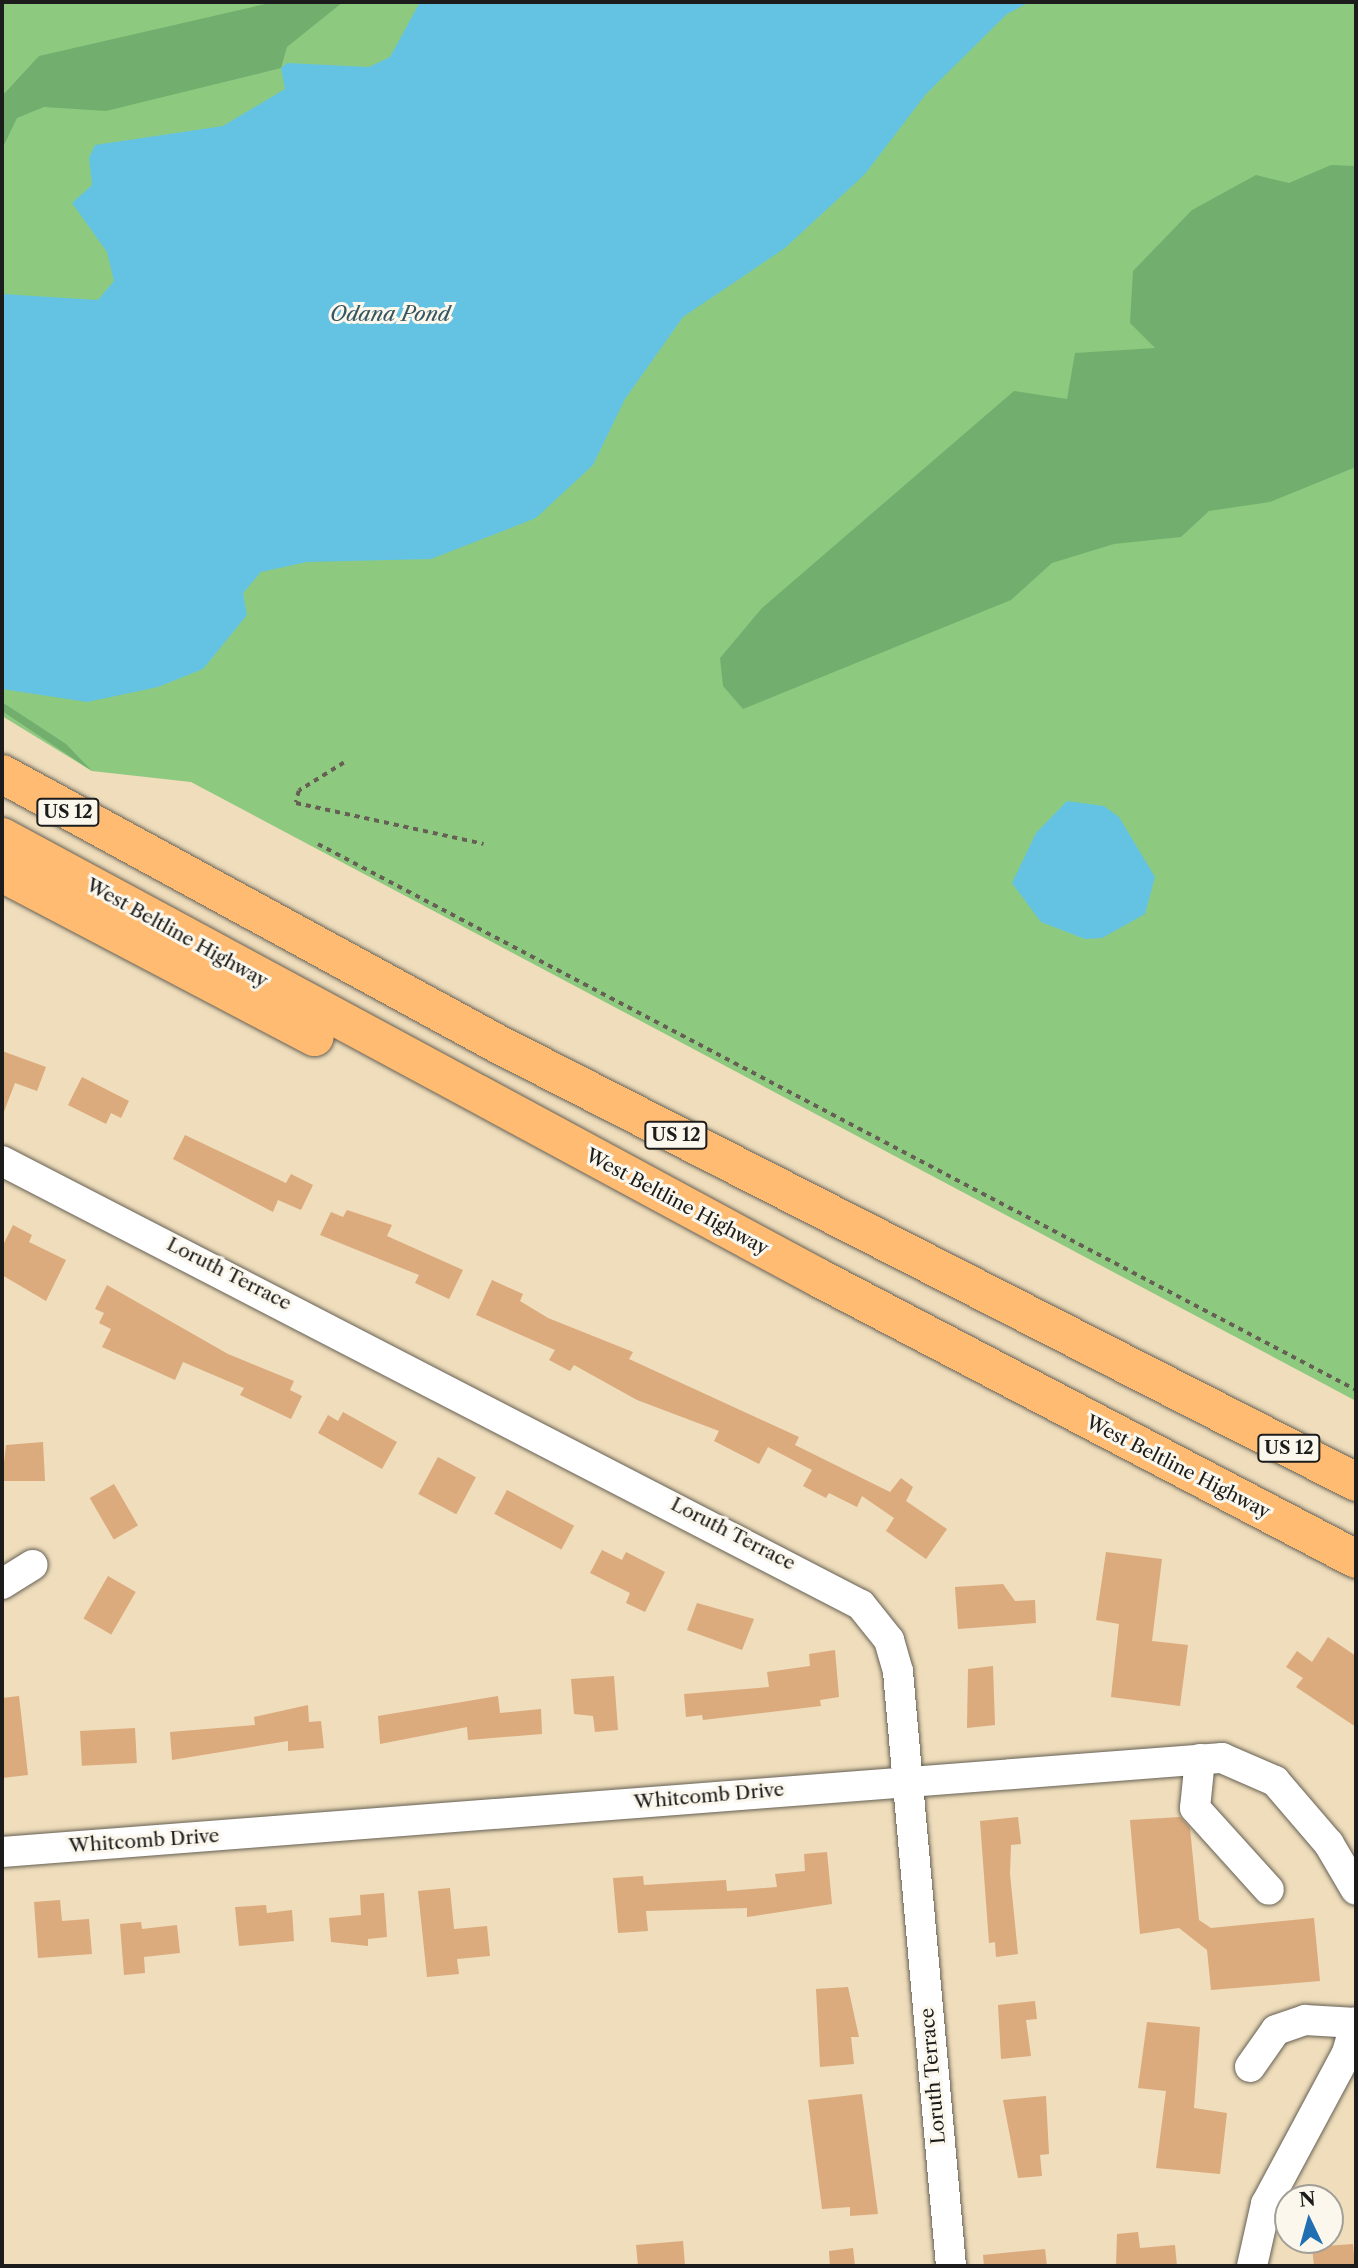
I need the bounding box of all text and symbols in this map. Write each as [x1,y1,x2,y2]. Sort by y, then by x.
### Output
water label: Odana Pond [330,301,450,327]
road number: US 12 [35,798,101,826]
street label: West Beltline Highway [82,874,272,992]
road number: US 12 [643,1120,709,1150]
street label: West Beltline Highway [582,1144,772,1260]
street label: Loruth Terrace [163,1233,295,1315]
street label: West Beltline Highway [1082,1411,1274,1523]
road number: US 12 [1256,1434,1322,1462]
street label: Loruth Terrace [667,1493,799,1575]
street label: Whitcomb Drive [633,1778,785,1814]
street label: Whitcomb Drive [68,1824,220,1858]
street label: Loruth Terrace [916,2007,950,2145]
north arrow [1274,2184,1344,2254]
text: N [1298,2187,1317,2212]

